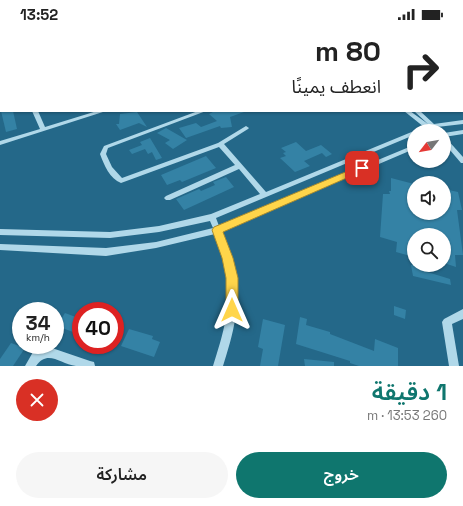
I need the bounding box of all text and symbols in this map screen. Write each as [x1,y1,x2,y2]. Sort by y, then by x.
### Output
text: 13:52 [20,5,58,24]
text: 80 m [315,33,381,69]
icon: right [395,44,447,96]
text: انعطف يمينًا [291,75,381,98]
north arrow [407,124,451,168]
map controls [407,124,451,272]
pin [345,151,379,185]
icon: arrive [351,157,373,179]
button: sound [407,176,451,220]
button: search [407,228,451,272]
position arrow [211,289,253,331]
speed limit sign: 40 [72,302,124,354]
text: 34 [26,310,50,336]
text: km/h [26,331,50,344]
text: 1 دقيقة [372,376,447,407]
button: close [16,379,58,421]
text: 260 m · 13:53 [367,407,447,424]
button: مشاركة [16,452,228,498]
button: خروج [236,452,447,498]

